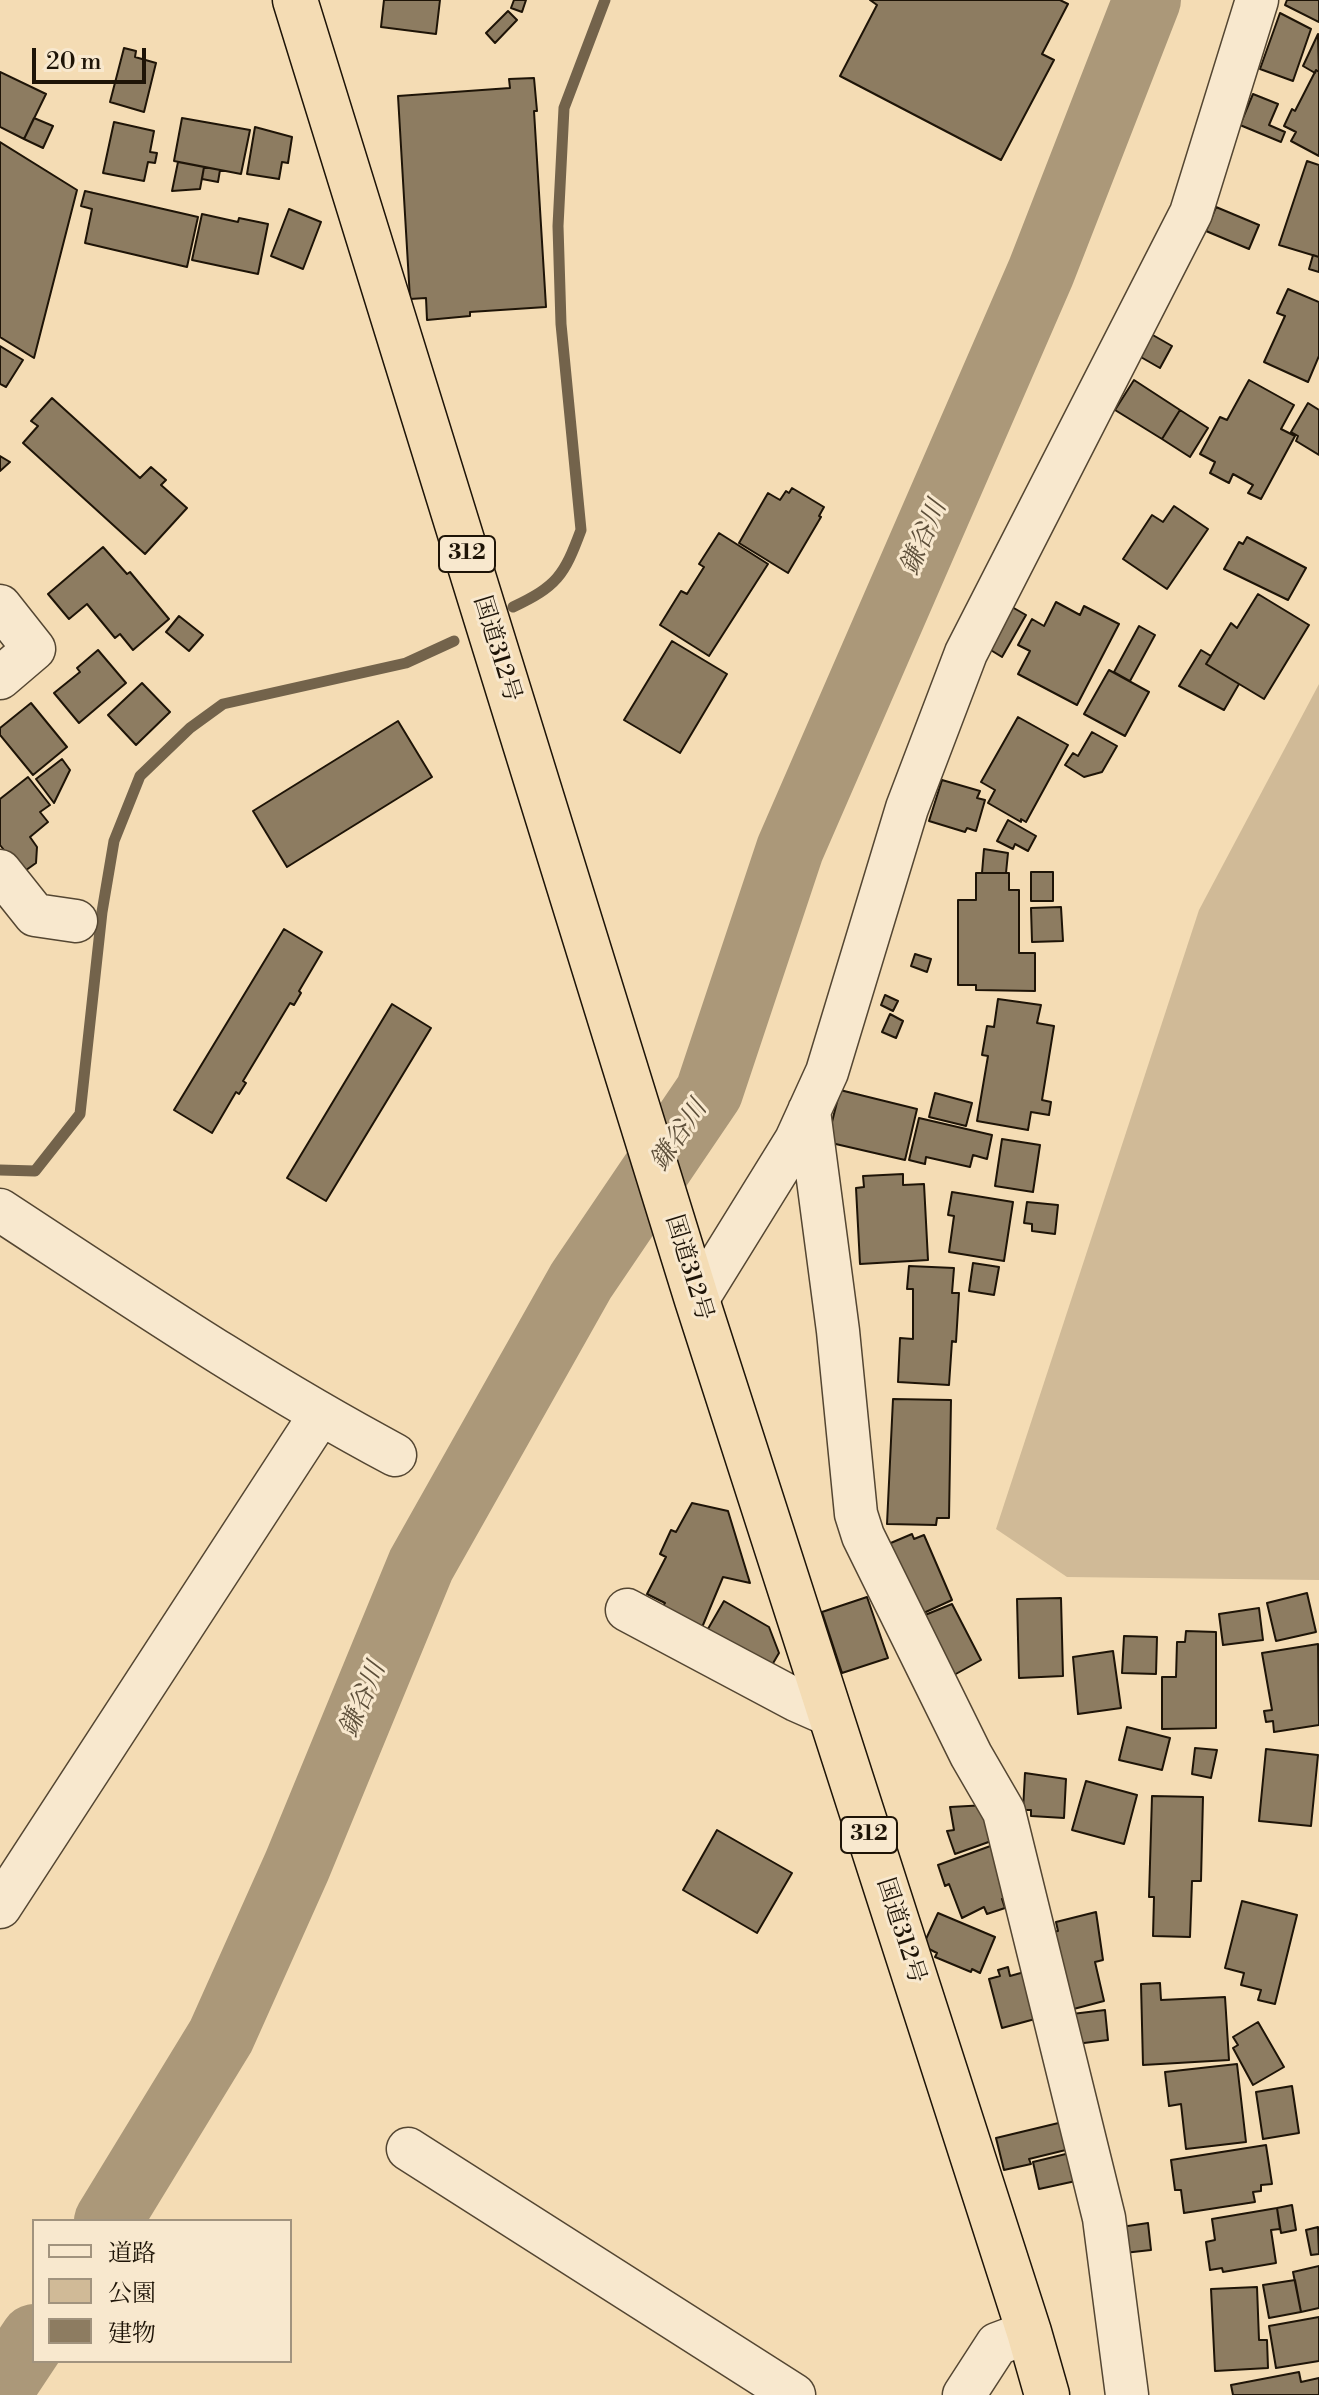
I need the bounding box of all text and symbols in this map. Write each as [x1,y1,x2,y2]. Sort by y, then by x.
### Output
scale bar [36,32,150,82]
text: 20 m [46,47,102,77]
water label: 鎌谷川 [895,496,955,580]
road number: 312 [439,536,495,572]
street label: 国道312号 [466,593,526,705]
water label: 鎌谷川 [645,1095,715,1177]
street label: 国道312号 [658,1212,718,1324]
water label: 鎌谷川 [334,1658,394,1742]
road number: 312 [841,1817,897,1853]
street label: 国道312号 [869,1875,931,1987]
legend [32,2219,292,2363]
text: 道路 [108,2239,156,2269]
text: 公園 [108,2279,156,2309]
text: 建物 [108,2319,156,2349]

